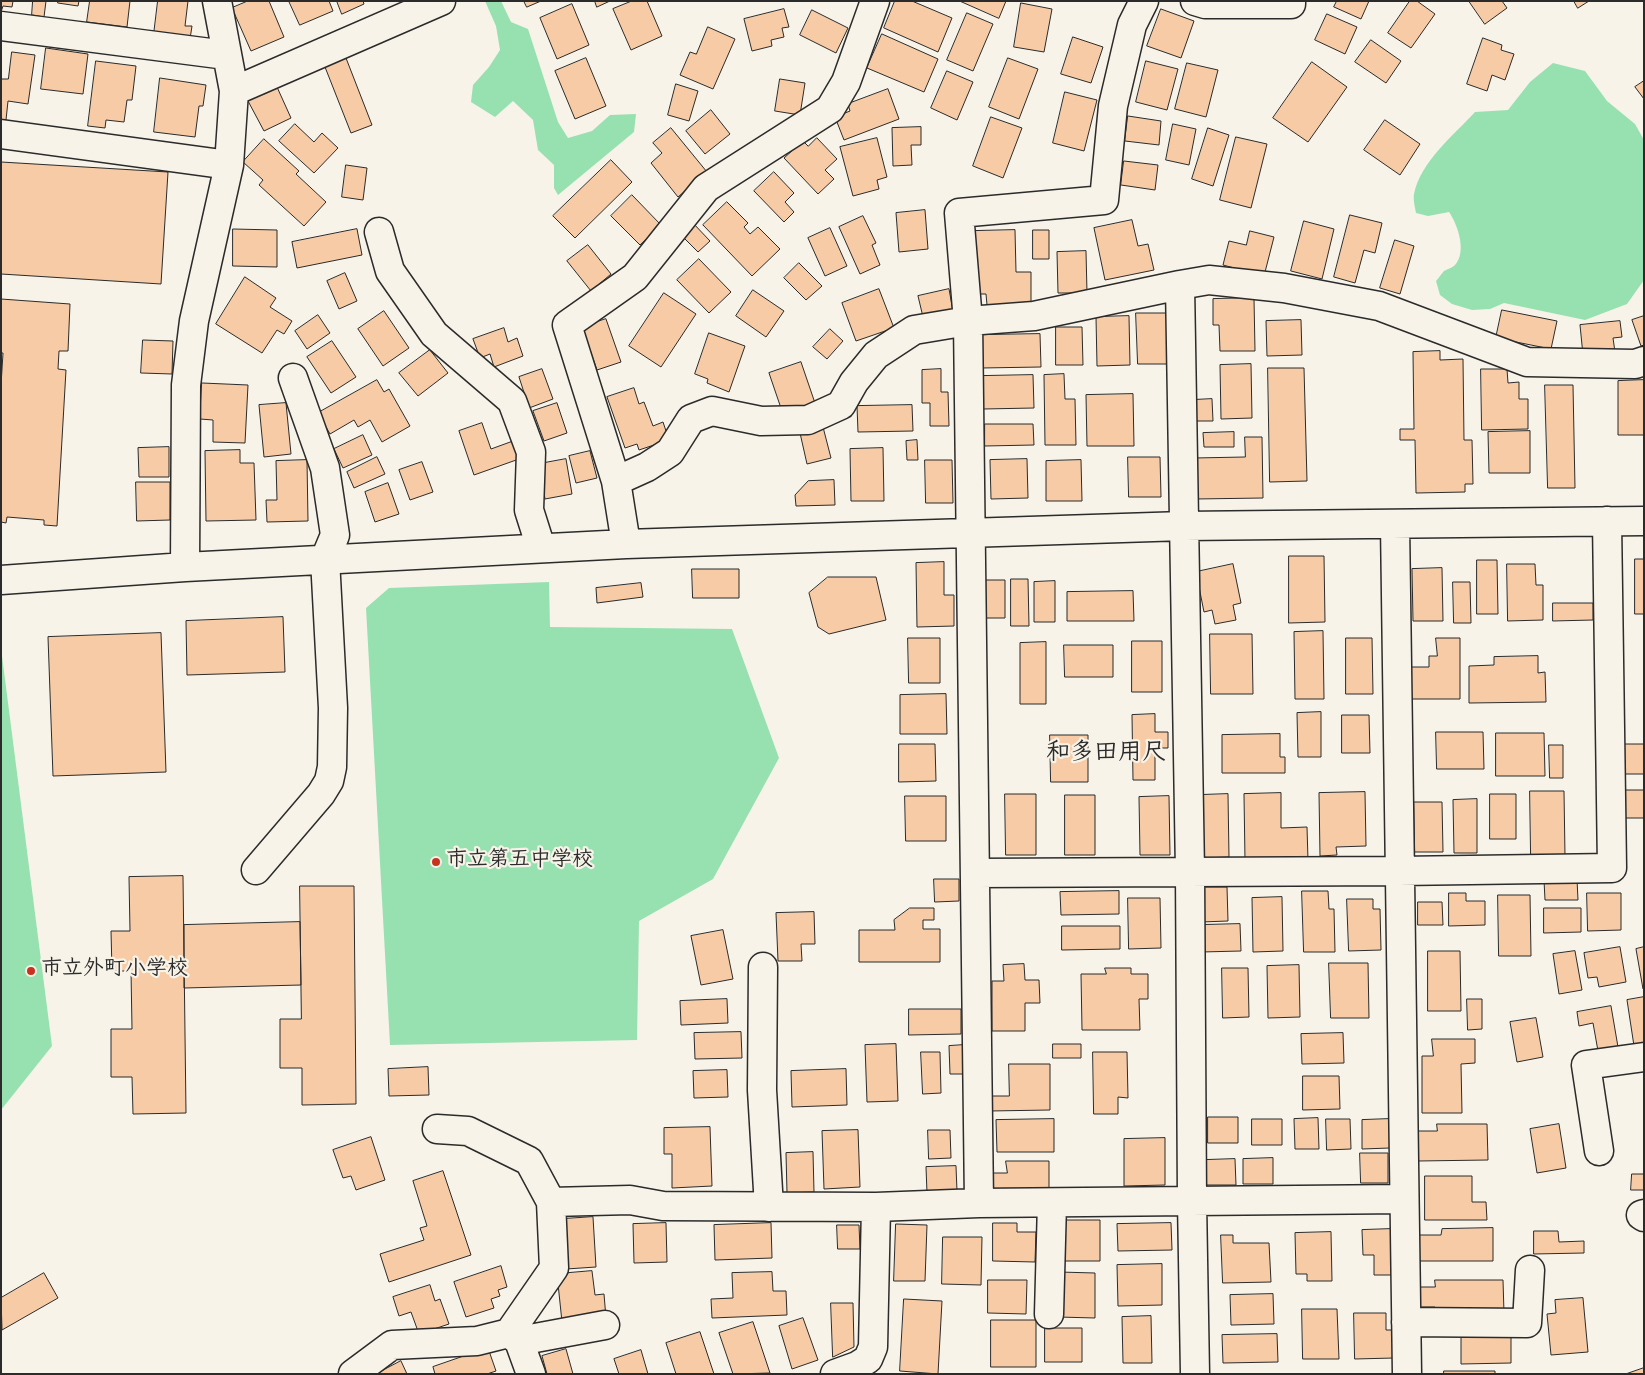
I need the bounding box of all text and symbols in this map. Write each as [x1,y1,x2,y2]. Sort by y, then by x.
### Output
district label: 和多田用尺 [1046,741,1166,769]
place label: 市立第五中学校 [446,849,593,875]
marker: 市立第五中学校 [430,856,442,868]
place label: 市立外町小学校 [41,958,188,984]
marker: 市立外町小学校 [25,965,37,977]

